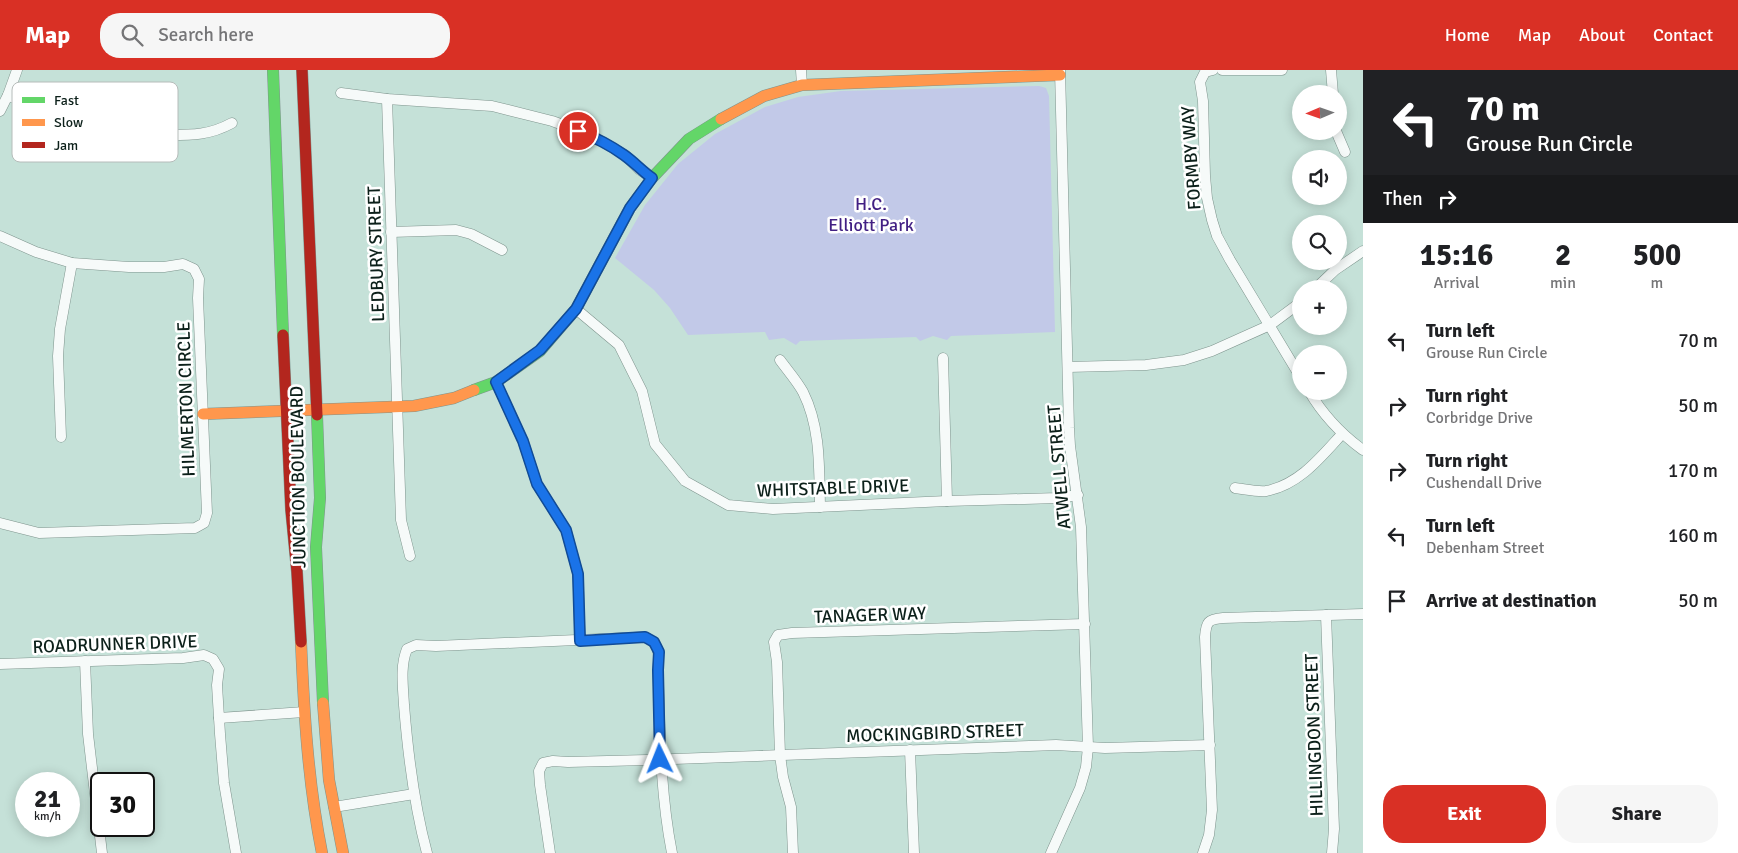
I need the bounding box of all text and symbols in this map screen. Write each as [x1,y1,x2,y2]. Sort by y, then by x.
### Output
search box [100,13,450,58]
text: Map [25,20,70,50]
icon: search [118,21,146,49]
text: Search here [158,23,254,47]
text: Home [1445,24,1490,46]
text: Map [1518,24,1551,46]
text: About [1579,24,1625,46]
text: Contact [1653,24,1713,46]
legend [12,82,178,162]
north arrow [1292,85,1348,140]
map controls [1292,85,1347,400]
text: 70 m [1466,87,1540,130]
icon: left [1383,90,1448,155]
text: Fast [54,92,79,109]
street label: FORMBY WAY [1176,105,1206,211]
pin [557,110,599,152]
text: Slow [54,114,83,131]
icon: arrive [564,117,592,145]
text: Grouse Run Circle [1466,130,1633,157]
text: Jam [54,137,78,154]
button: sound [1292,150,1347,205]
icon: right [1433,185,1461,213]
street label: LEDBURY STREET [363,186,389,322]
text: Then [1383,187,1423,211]
park label: H.C. Elliott Park [828,193,914,236]
button: search [1292,215,1347,270]
text: 15:16 [1420,237,1493,274]
text: 2 [1555,237,1571,274]
text: 500 [1633,237,1681,274]
text: Arrival [1433,273,1480,293]
text: min [1550,273,1576,293]
text: m [1651,273,1663,293]
button: + [1292,280,1347,335]
text: Turn left [1426,319,1495,343]
street label: HILMERTON CIRCLE [172,321,200,477]
icon: left [1383,327,1411,355]
text: 70 m [1678,329,1718,353]
text: Grouse Run Circle [1426,343,1547,363]
button: − [1292,345,1347,400]
text: Turn right [1426,384,1508,408]
street label: JUNCTION BOULEVARD [285,386,311,568]
icon: right [1383,392,1411,420]
text: 50 m [1678,394,1718,418]
street label: ATWELL STREET [1043,404,1075,530]
text: Corbridge Drive [1426,408,1533,428]
text: Turn right [1426,449,1508,473]
icon: right [1383,457,1411,485]
text: 170 m [1668,459,1718,483]
text: Cushendall Drive [1426,473,1542,493]
street label: WHITSTABLE DRIVE [756,474,910,502]
text: Turn left [1426,514,1495,538]
icon: left [1383,522,1411,550]
text: 160 m [1668,524,1718,548]
text: Debenham Street [1426,538,1544,558]
icon: arrive [1383,587,1411,615]
text: Arrive at destination [1426,589,1597,613]
text: 50 m [1678,589,1718,613]
street label: TANAGER WAY [814,602,926,628]
street label: ROADRUNNER DRIVE [32,630,198,658]
street label: HILLINGDON STREET [1300,653,1328,817]
street label: MOCKINGBIRD STREET [846,719,1025,747]
position arrow [633,732,685,784]
speed limit sign: 30 [90,772,155,837]
text: 21 [34,783,61,814]
button: Exit [1383,785,1546,843]
button: Share [1556,785,1718,843]
text: km/h [34,809,61,824]

